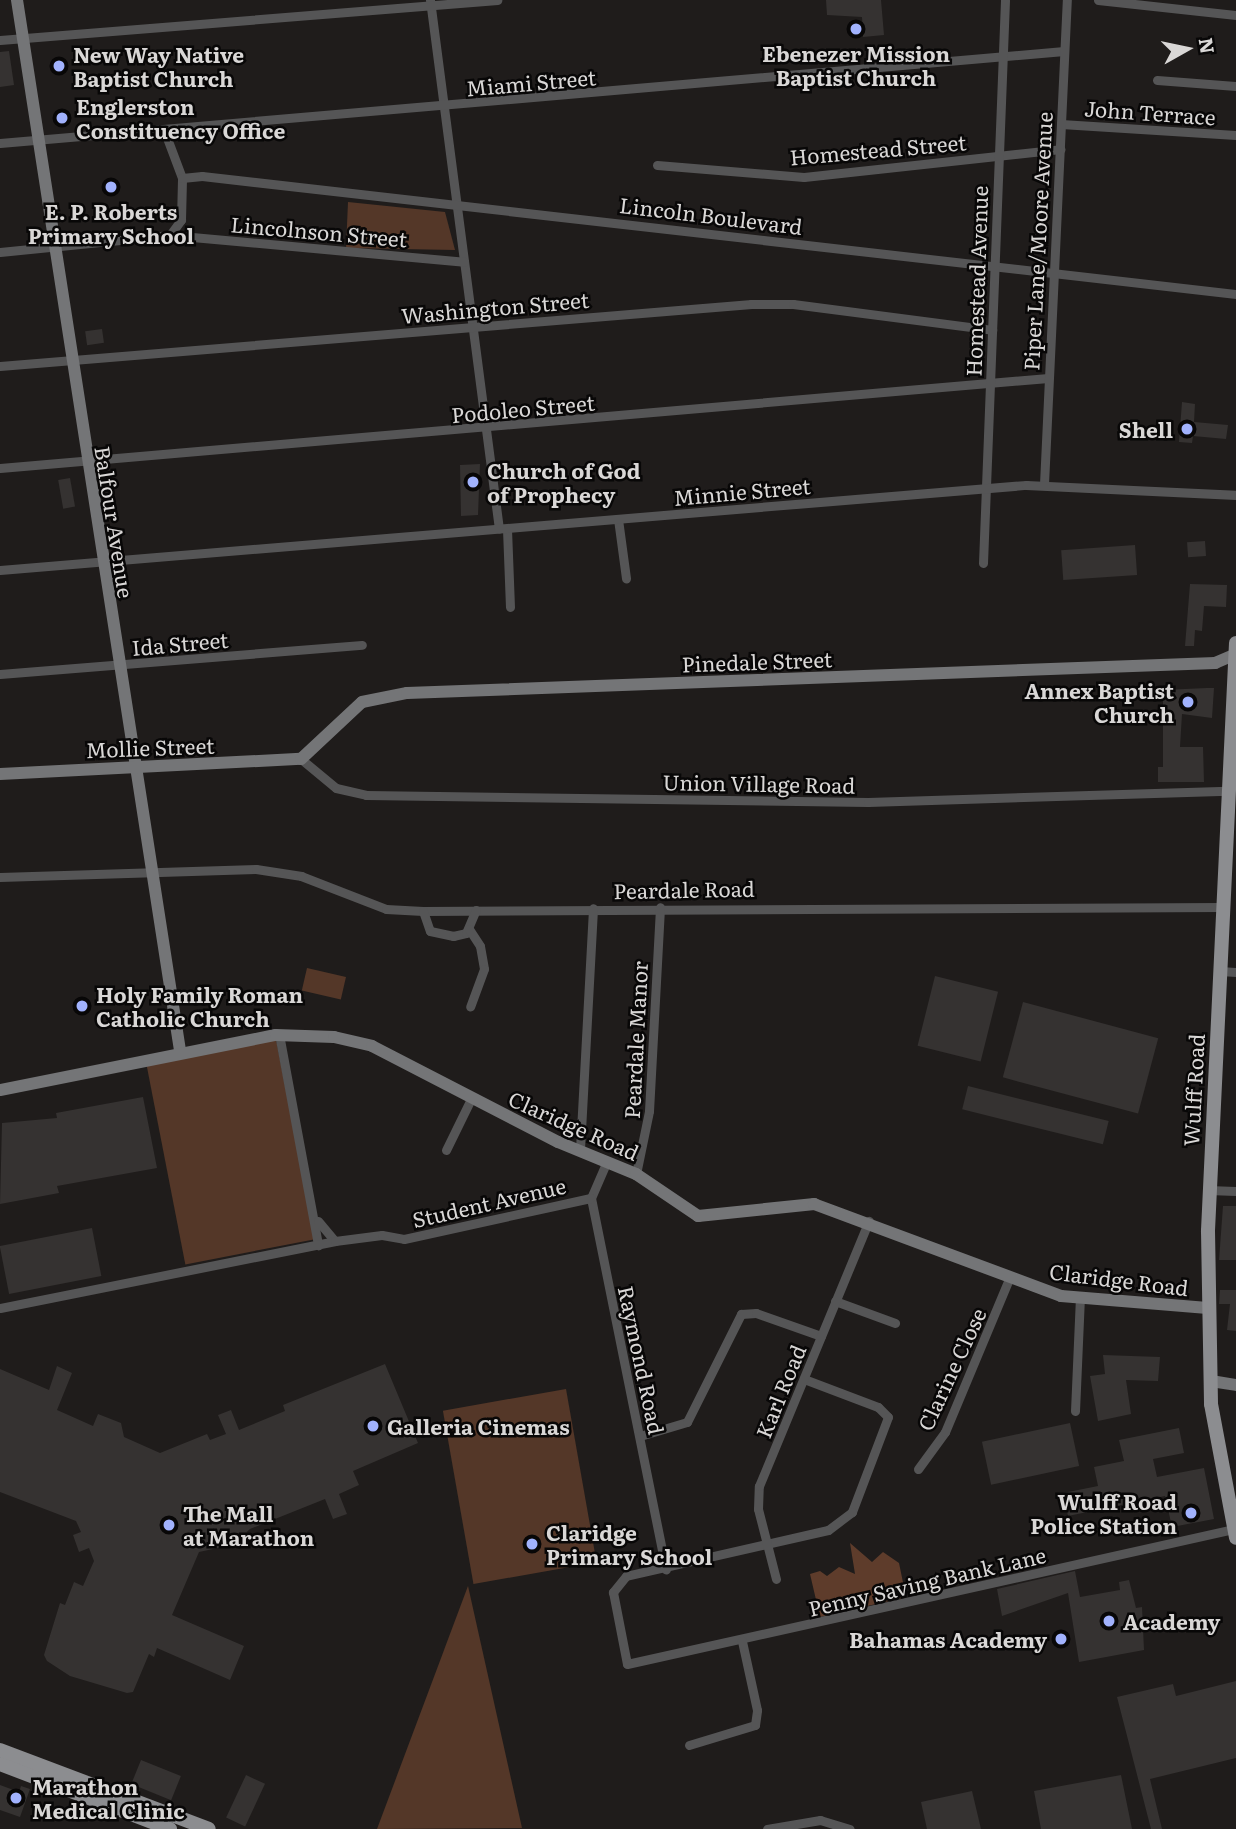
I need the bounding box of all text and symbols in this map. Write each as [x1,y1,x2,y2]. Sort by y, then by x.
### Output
north arrow [1152,14,1222,84]
marker: Ebenezer Mission Baptist Church [848,21,864,37]
text: N [1193,36,1223,56]
place label: Ebenezer Mission Baptist Church [762,40,950,90]
place label: New Way Native Baptist Church [73,41,244,91]
marker: New Way Native Baptist Church [51,58,67,74]
street label: Miami Street [465,64,597,100]
place label: Englerston Constituency Office [76,93,285,143]
street label: John Terrace [1083,95,1217,129]
marker: Englerston Constituency Office [54,110,70,126]
street label: Piper Lane/Moore Avenue [1018,111,1056,371]
street label: Homestead Street [789,129,967,169]
marker: E. P. Roberts Primary School [103,179,119,195]
street label: Homestead Avenue [960,185,992,377]
street label: Lincoln Boulevard [618,191,804,239]
place label: E. P. Roberts Primary School [28,198,194,248]
street label: Lincolnson Street [230,211,408,251]
street label: Washington Street [400,286,590,328]
street label: Podoleo Street [450,389,596,427]
place label: Shell [1119,416,1173,442]
marker: Shell [1179,421,1195,437]
street label: Balfour Avenue [91,444,139,600]
place label: Church of God of Prophecy [487,457,641,507]
street label: Minnie Street [672,472,812,510]
marker: Church of God of Prophecy [465,474,481,490]
street label: Ida Street [131,626,229,660]
street label: Pinedale Street [681,646,833,676]
place label: Annex Baptist Church [1025,677,1174,727]
marker: Annex Baptist Church [1180,694,1196,710]
street label: Mollie Street [85,732,215,762]
street label: Union Village Road [662,769,856,797]
street label: Peardale Road [613,875,755,903]
street label: Peardale Manor [618,960,652,1120]
place label: Holy Family Roman Catholic Church [96,981,303,1031]
marker: Holy Family Roman Catholic Church [74,998,90,1014]
street label: Wulff Road [1177,1033,1209,1147]
street label: Claridge Road [505,1085,643,1165]
street label: Student Avenue [410,1172,568,1232]
street label: Claridge Road [1048,1258,1190,1300]
street label: Raymond Road [614,1283,670,1437]
street label: Clarine Close [912,1304,990,1434]
street label: Karl Road [750,1341,810,1441]
place label: Galleria Cinemas [387,1413,570,1439]
marker: Galleria Cinemas [365,1418,381,1434]
place label: Wulff Road Police Station [1030,1488,1177,1538]
place label: The Mall at Marathon [183,1500,314,1550]
marker: Wulff Road Police Station [1183,1505,1199,1521]
marker: The Mall at Marathon [161,1517,177,1533]
place label: Claridge Primary School [546,1519,712,1569]
marker: Claridge Primary School [524,1536,540,1552]
street label: Penny Saving Bank Lane [806,1541,1048,1621]
place label: Academy [1123,1608,1220,1634]
marker: Academy [1101,1613,1117,1629]
place label: Bahamas Academy [849,1626,1047,1652]
marker: Bahamas Academy [1053,1631,1069,1647]
place label: Marathon Medical Clinic [32,1773,185,1823]
marker: Marathon Medical Clinic [6,1788,26,1808]

